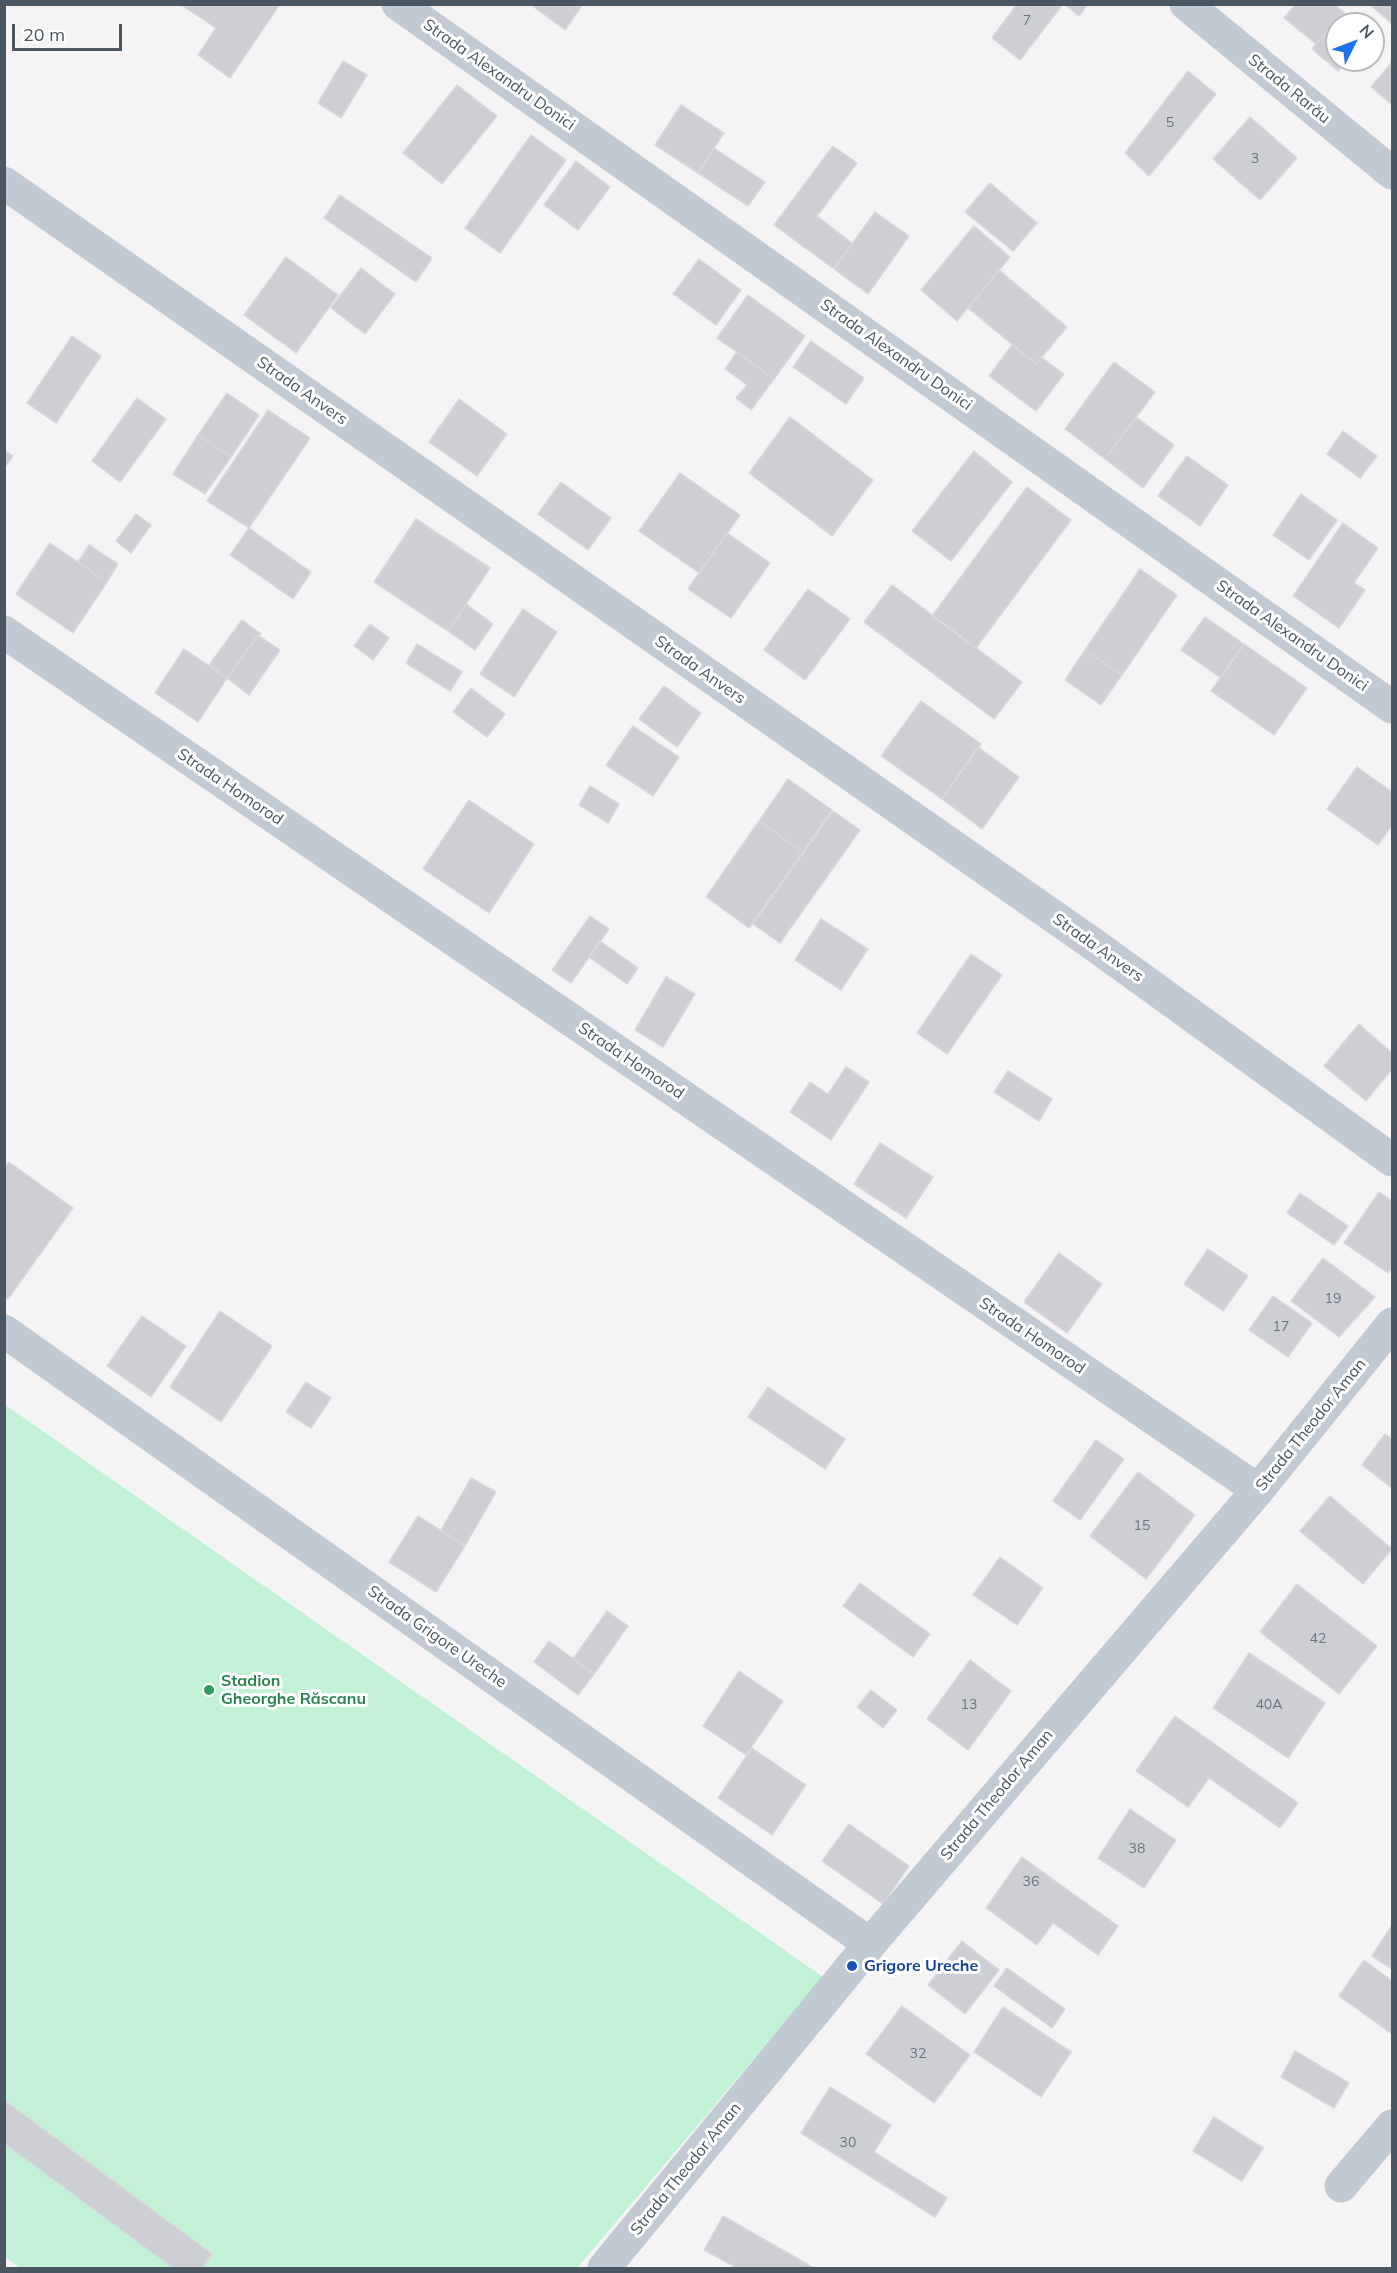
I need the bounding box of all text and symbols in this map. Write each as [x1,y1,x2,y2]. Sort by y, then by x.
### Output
scale bar [15,12,124,50]
north arrow [1325,12,1385,72]
house number: 7 [1023,13,1031,29]
street label: Strada Alexandru Donici [419,15,579,135]
text: N [1355,20,1378,42]
text: 20 m [23,23,65,46]
street label: Strada Rarău [1244,50,1334,128]
house number: 5 [1166,115,1174,131]
house number: 3 [1251,151,1259,167]
street label: Strada Alexandru Donici [816,295,976,415]
street label: Strada Anvers [253,353,351,429]
street label: Strada Alexandru Donici [1212,576,1372,696]
street label: Strada Anvers [651,632,749,708]
street label: Strada Homorod [174,745,286,829]
street label: Strada Anvers [1049,910,1147,986]
street label: Strada Homorod [575,1019,687,1103]
house number: 19 [1325,1291,1341,1307]
street label: Strada Homorod [976,1294,1088,1378]
house number: 17 [1273,1319,1289,1335]
street label: Strada Theodor Aman [1252,1355,1370,1495]
house number: 15 [1134,1518,1150,1534]
street label: Strada Grigore Ureche [364,1582,510,1692]
house number: 42 [1310,1631,1326,1647]
place label: Stadion Gheorghe Răscanu [221,1671,366,1709]
marker: Stadion Gheorghe Răscanu [202,1683,216,1697]
house number: 13 [961,1697,977,1713]
house number: 40A [1255,1697,1283,1713]
street label: Strada Theodor Aman [937,1726,1057,1864]
house number: 38 [1129,1841,1145,1857]
house number: 36 [1023,1874,1039,1890]
place label: Grigore Ureche [864,1956,978,1976]
marker: Grigore Ureche [845,1959,859,1973]
house number: 32 [910,2046,926,2062]
street label: Strada Theodor Aman [627,2099,745,2239]
house number: 30 [840,2135,856,2151]

